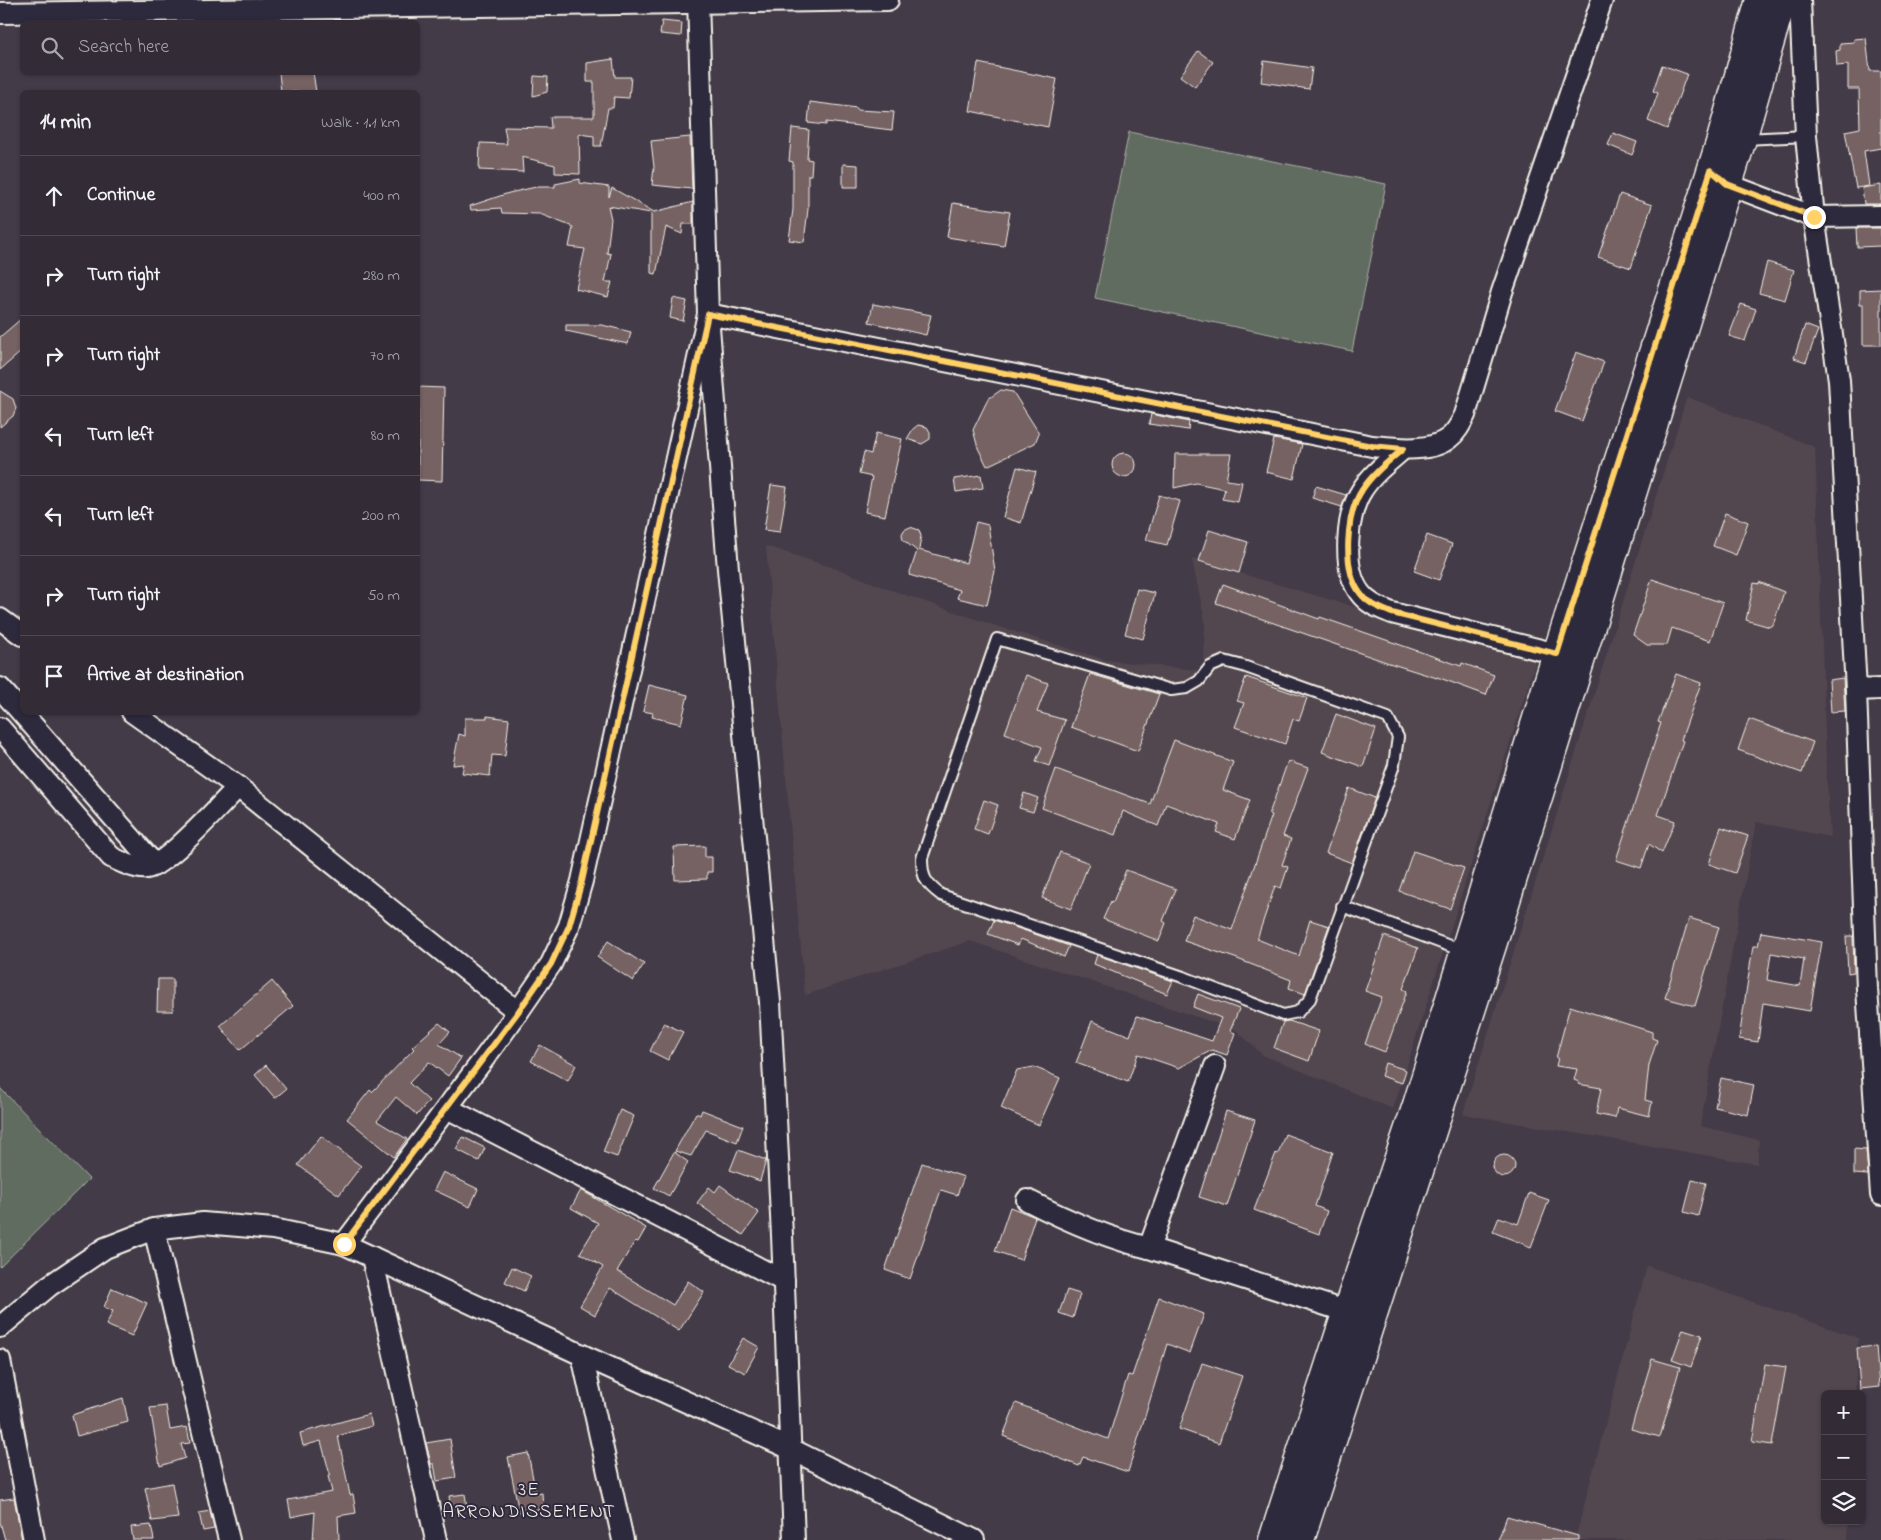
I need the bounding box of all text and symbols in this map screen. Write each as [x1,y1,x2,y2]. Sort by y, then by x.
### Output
search box [20,20,420,75]
icon: search [38,34,66,62]
text: Search here [78,34,169,61]
text: 14 min [40,108,91,138]
text: Walk · 1.1 km [321,111,400,135]
icon: ahead [40,182,68,210]
text: Continue [87,182,155,209]
text: 400 m [363,184,400,208]
route end [1803,206,1826,229]
icon: right [40,262,68,290]
text: Turn right [87,262,160,289]
text: 280 m [363,264,400,288]
icon: right [40,342,68,370]
text: Turn right [87,342,160,369]
text: 70 m [370,344,400,368]
icon: left [40,422,68,450]
text: Turn left [87,422,154,449]
text: 80 m [371,424,400,448]
icon: left [40,502,68,530]
text: Turn left [87,502,154,529]
text: 200 m [362,504,400,528]
icon: right [40,582,68,610]
text: Turn right [87,582,160,609]
text: 50 m [368,584,400,608]
icon: arrive [40,662,68,690]
text: Arrive at destination [87,662,244,689]
route start [333,1233,356,1256]
map controls [1821,1390,1866,1525]
button: + [1821,1390,1866,1435]
button: − [1821,1435,1866,1480]
district label: 3E ARRONDISSEMENT [442,1477,616,1526]
button: layers [1821,1480,1866,1525]

